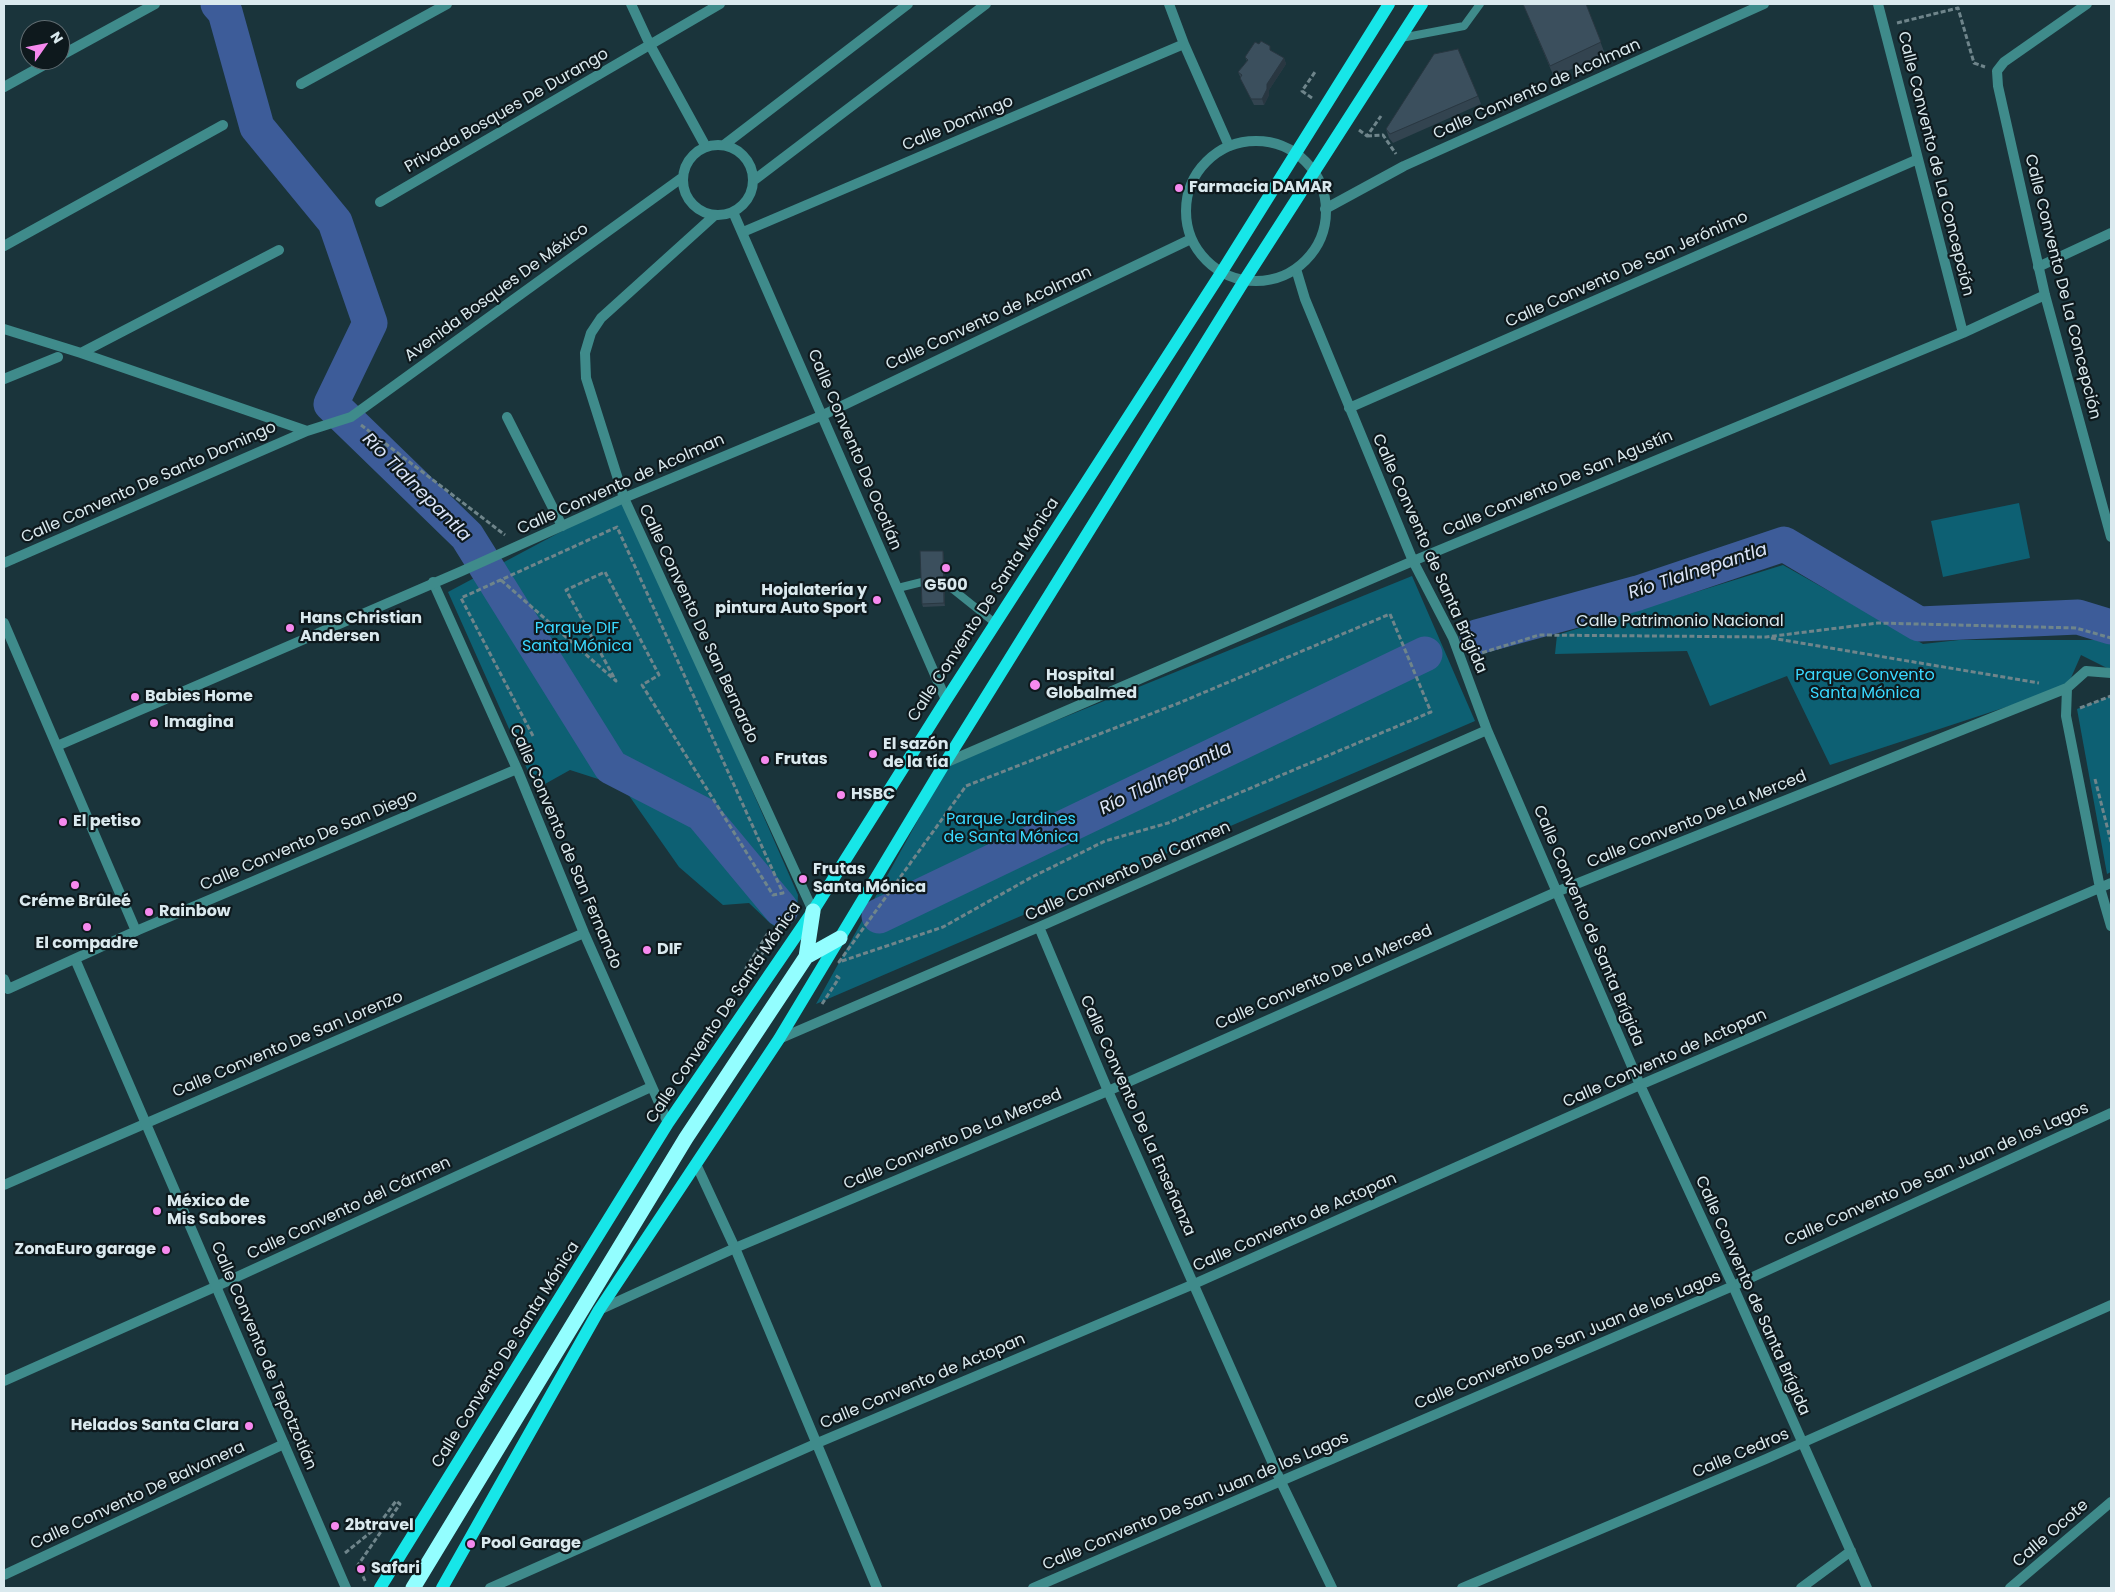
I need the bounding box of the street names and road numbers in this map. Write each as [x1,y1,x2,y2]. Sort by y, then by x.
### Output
street label: Calle Convento de La Concepción [1893,30,1977,298]
street label: Calle Convento de Acolman [1430,36,1644,144]
street label: Privada Bosques De Durango [402,45,612,177]
street label: Calle Domingo [900,92,1016,156]
street label: Calle Convento De La Concepción [2020,153,2104,421]
street label: Calle Convento De San Jerónimo [1503,208,1751,332]
street label: Avenida Bosques De México [401,220,593,366]
street label: Calle Convento de Acolman [883,263,1095,375]
street label: Calle Convento De Ocotlán [803,347,905,553]
street label: Calle Convento De Santo Domingo [19,418,279,548]
street label: Calle Convento De San Agustín [1440,427,1676,541]
street label: Calle Convento de Acolman [514,431,728,539]
street label: Calle Convento de Santa Brígida [1367,431,1491,677]
street label: Calle Convento De Santa Mónica [904,494,1064,726]
street label: Calle Convento De San Bernardo [634,501,762,747]
street label: Calle Patrimonio Nacional [1576,612,1784,632]
street label: Calle Convento de San Fernando [505,722,625,972]
street label: Calle Convento De La Merced [1584,767,1810,873]
street label: Calle Convento De San Diego [198,786,420,896]
street label: Calle Convento de Santa Brígida [1528,803,1648,1049]
street label: Calle Convento Del Carmen [1022,818,1234,926]
street label: Calle Convento De Santa Mónica [642,899,806,1127]
street label: Calle Convento De La Merced [1213,921,1435,1035]
street label: Calle Convento De San Lorenzo [170,988,406,1102]
street label: Calle Convento De La Enseñanza [1075,993,1199,1239]
street label: Calle Convento de Actopan [1560,1005,1770,1113]
street label: Calle Convento De La Merced [841,1085,1065,1195]
street label: Calle Convento De San Juan de los Lagos [1782,1099,2092,1251]
street label: Calle Convento del Cármen [244,1153,454,1265]
street label: Calle Convento de Actopan [1190,1169,1400,1277]
street label: Calle Convento de Santa Brígida [1690,1173,1814,1419]
street label: Calle Convento De Santa Mónica [428,1238,584,1472]
street label: Calle Convento de Tepotzotlán [206,1239,320,1473]
street label: Calle Convento De San Juan de los Lagos [1412,1268,1724,1414]
street label: Calle Convento de Actopan [818,1330,1028,1434]
street label: Calle Cedros [1690,1425,1792,1483]
street label: Calle Convento De San Juan de los Lagos [1040,1429,1352,1575]
street label: Calle Convento De Balvanera [28,1438,248,1554]
street label: Calle Ocote [2009,1496,2093,1572]

